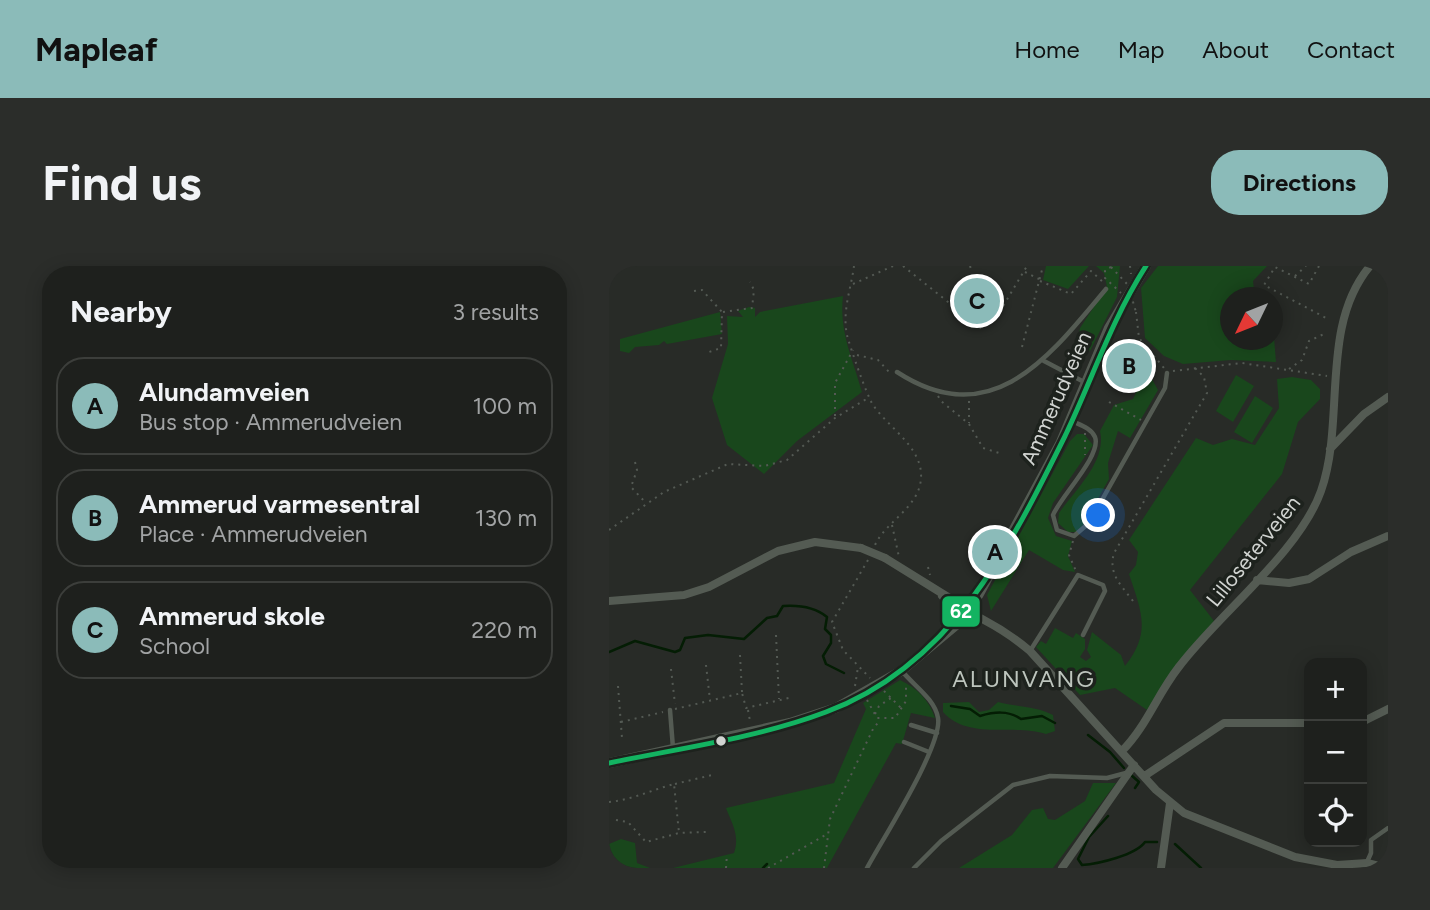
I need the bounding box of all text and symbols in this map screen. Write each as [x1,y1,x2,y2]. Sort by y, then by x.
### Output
text: Mapleaf [35,30,158,69]
text: Home [1014,35,1080,64]
text: Map [1118,35,1164,64]
text: About [1202,35,1269,64]
text: Contact [1307,35,1395,64]
button: Directions [1211,150,1388,215]
text: Find us [42,153,201,212]
pin: C [954,275,1000,327]
north arrow [1220,287,1283,350]
text: Nearby [70,293,172,330]
text: 3 results [452,298,539,326]
street label: Ammerudveien [1016,328,1096,468]
pin: B [1106,340,1152,392]
text: Alundamveien [139,376,310,408]
text: A [87,392,103,420]
text: 100 m [473,392,537,420]
text: Bus stop · Ammerudveien [139,408,402,436]
text: Ammerud varmesentral [139,488,420,520]
street label: Lilloseterveien [1201,491,1305,611]
your location [1081,498,1115,532]
text: B [88,504,102,532]
text: 130 m [475,504,537,532]
text: Place · Ammerudveien [139,520,368,548]
pin: A [972,526,1018,578]
line badge: 62 [941,595,981,628]
text: Ammerud skole [139,600,325,632]
text: 62 [950,600,972,623]
text: C [87,616,103,644]
text: 220 m [471,616,537,644]
text: School [139,632,210,660]
map controls [1304,658,1367,847]
button: + [1304,658,1367,721]
district label: ALUNVANG [952,665,1096,693]
button: − [1304,721,1367,784]
unlabelled marker [714,734,728,748]
button: locate [1304,784,1367,847]

